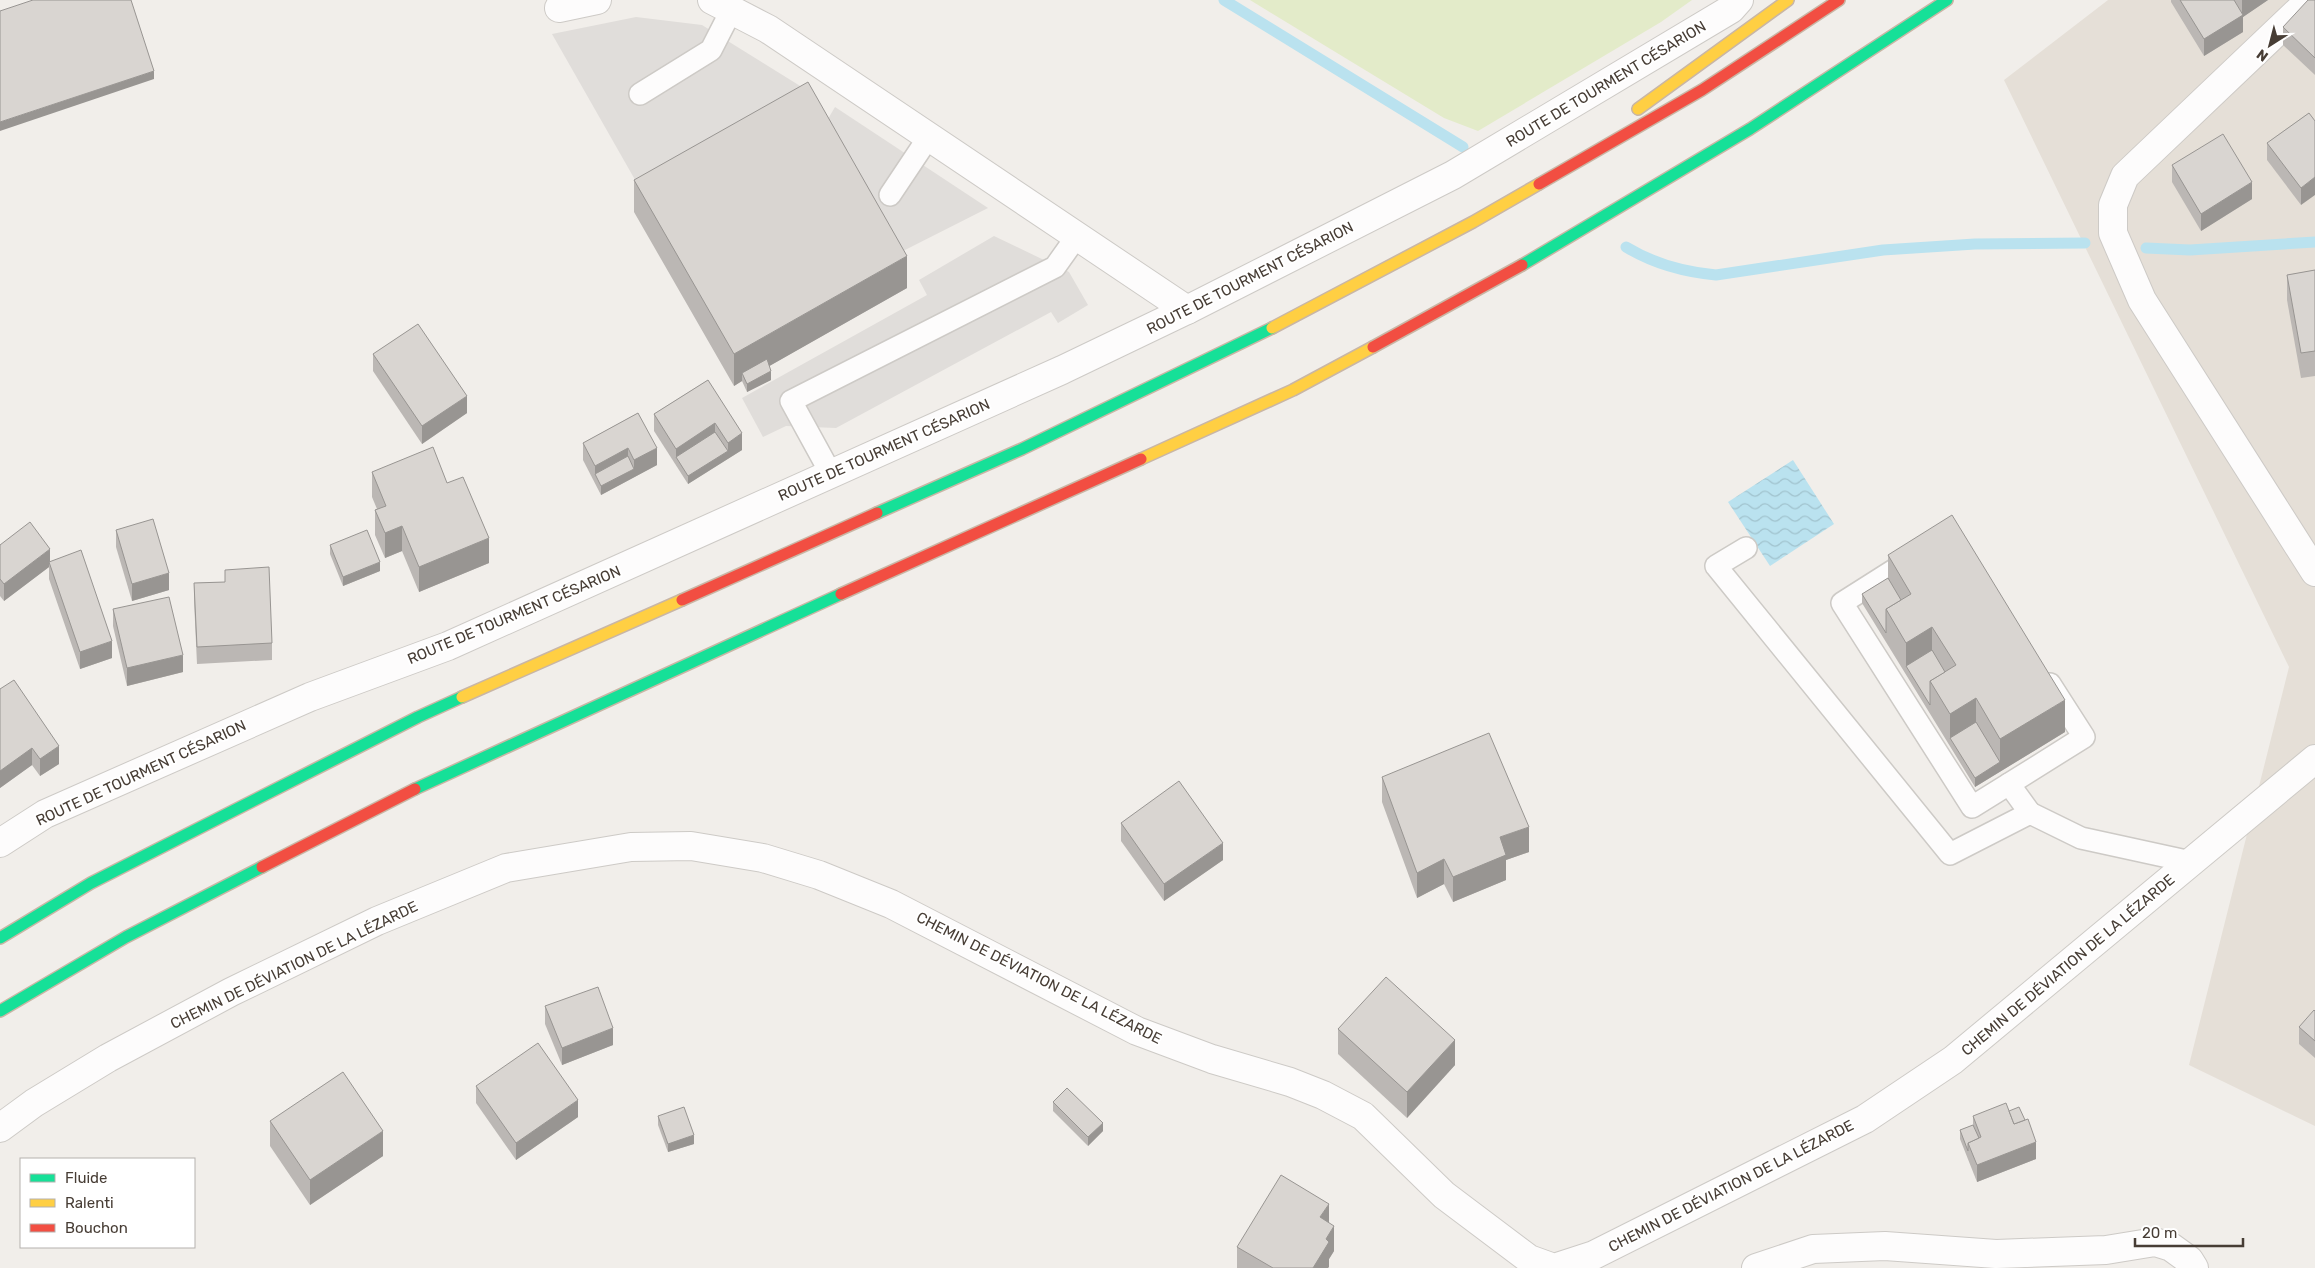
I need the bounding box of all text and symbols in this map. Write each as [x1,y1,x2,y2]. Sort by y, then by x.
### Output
street label: ROUTE DE TOURMENT CÉSARION [1503,17,1709,151]
north arrow [2245,20,2295,70]
text: N [2254,45,2272,65]
street label: ROUTE DE TOURMENT CÉSARION [1144,218,1356,338]
street label: ROUTE DE TOURMENT CÉSARION [775,395,993,505]
street label: ROUTE DE TOURMENT CÉSARION [405,562,623,668]
street label: ROUTE DE TOURMENT CÉSARION [33,716,249,830]
street label: CHEMIN DE DÉVIATION DE LA LÉZARDE [1958,870,2178,1060]
street label: CHEMIN DE DÉVIATION DE LA LÉZARDE [167,897,421,1033]
street label: CHEMIN DE DÉVIATION DE LA LÉZARDE [913,908,1165,1048]
street label: CHEMIN DE DÉVIATION DE LA LÉZARDE [1605,1116,1857,1256]
legend [20,1158,195,1248]
text: Fluide [65,1169,107,1187]
text: Ralenti [65,1194,114,1212]
scale bar [2135,1216,2242,1248]
text: Bouchon [65,1219,128,1237]
text: 20 m [2142,1224,2177,1242]

